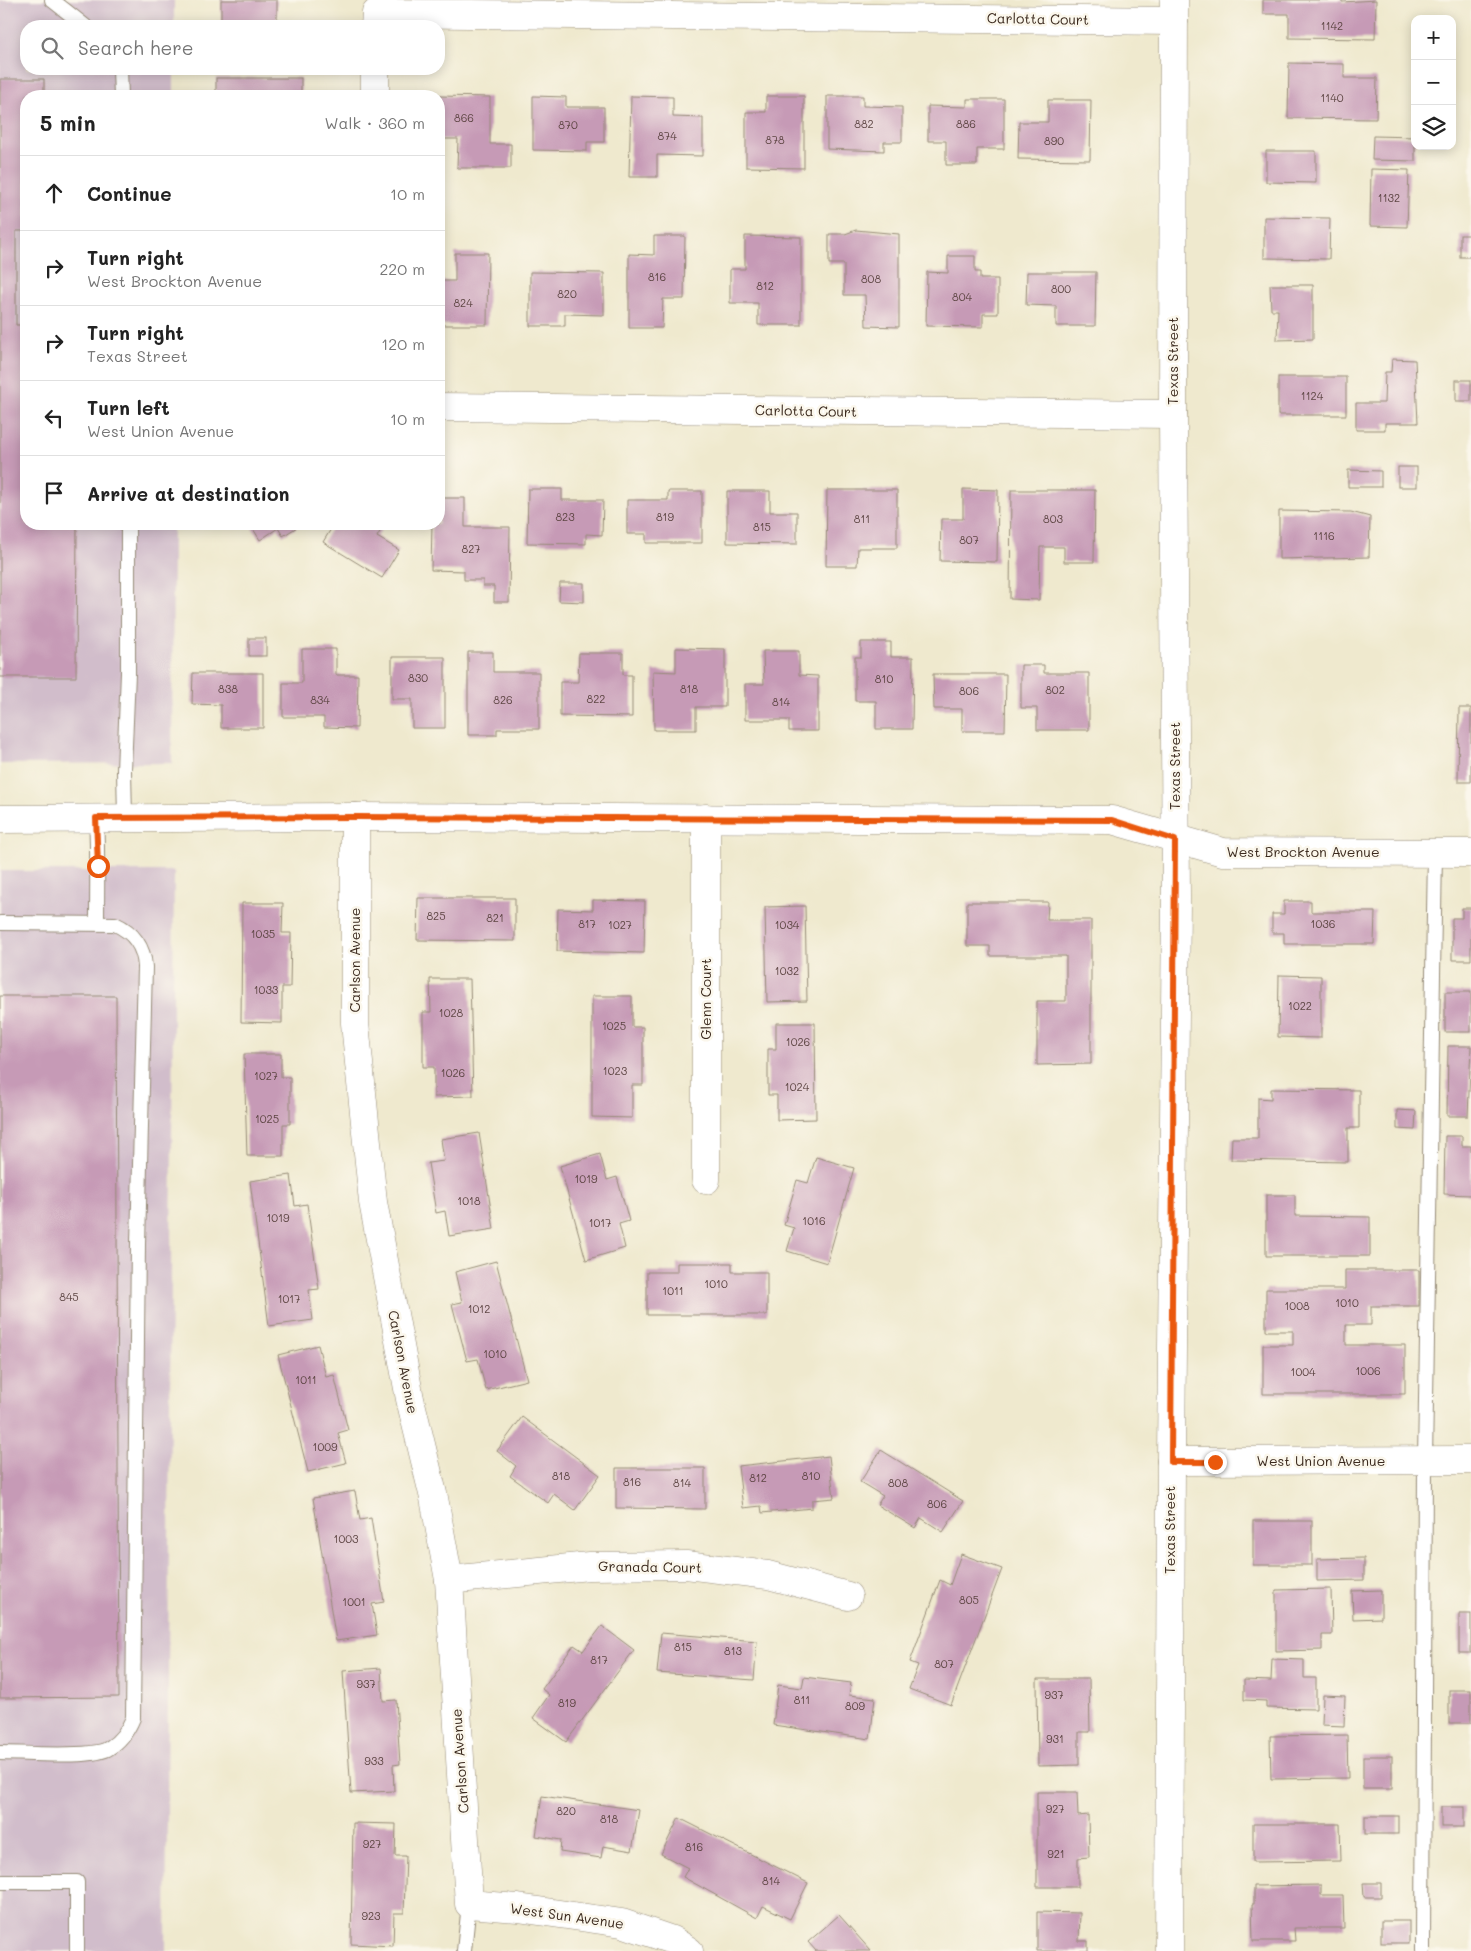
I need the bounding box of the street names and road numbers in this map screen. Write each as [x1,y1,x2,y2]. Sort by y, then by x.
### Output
street label: Carlotta Court [987,8,1089,29]
street label: Texas Street [1163,317,1182,405]
street label: Carlotta Court [755,400,857,421]
street label: Texas Street [1165,722,1184,810]
street label: West Brockton Avenue [1226,842,1380,861]
street label: Carlson Avenue [345,907,364,1013]
street label: Glenn Court [696,958,715,1040]
street label: Carlson Avenue [384,1309,423,1415]
street label: West Union Avenue [1257,1451,1385,1470]
street label: Texas Street [1160,1486,1179,1574]
street label: Granada Court [598,1556,702,1577]
street label: Carlson Avenue [446,1708,473,1814]
street label: West Sun Avenue [509,1898,625,1933]

